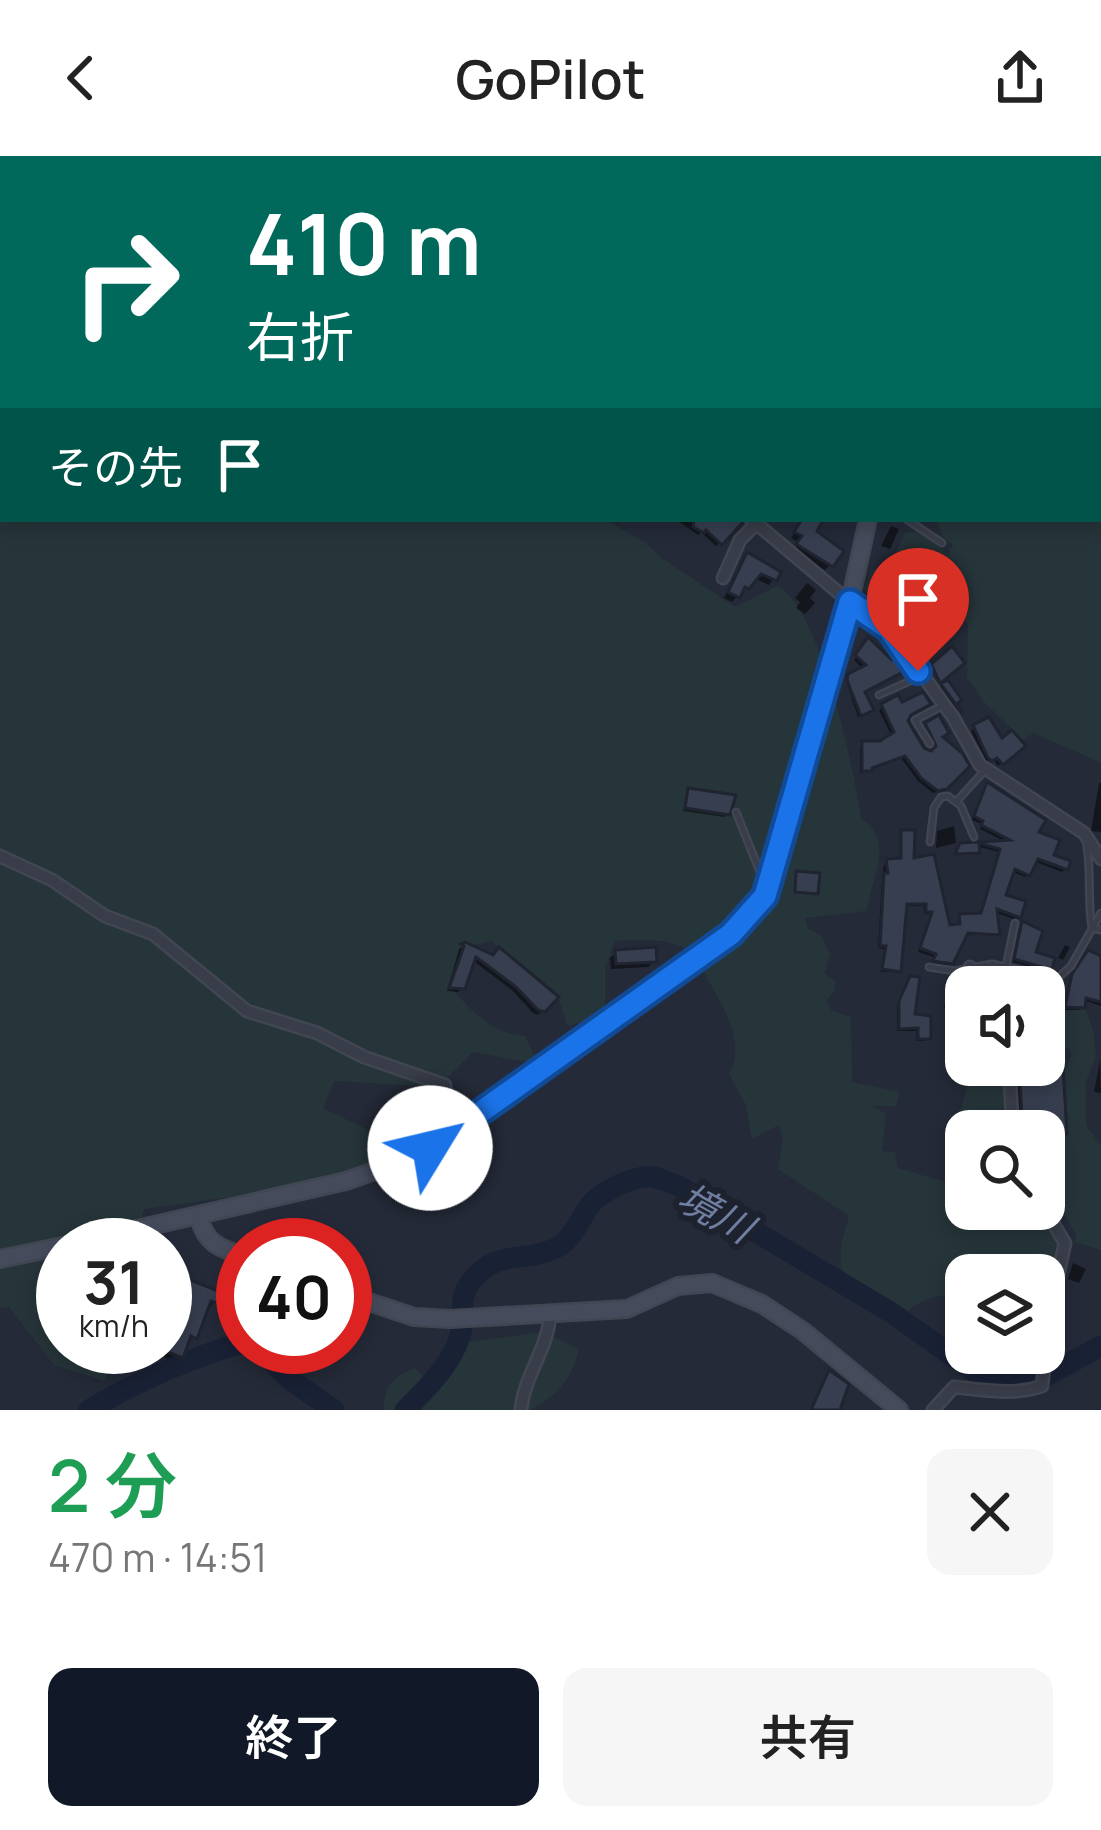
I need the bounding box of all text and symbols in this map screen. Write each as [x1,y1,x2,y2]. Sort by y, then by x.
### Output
text: GoPilot [455,41,646,115]
icon: back [48,45,114,111]
icon: share [987,45,1053,111]
text: 410 m [246,185,482,300]
icon: right [48,204,204,360]
text: 右折 [246,299,354,373]
icon: arrive [207,432,273,498]
text: その先 [48,436,183,498]
pin [867,548,969,671]
icon: arrive [885,566,951,632]
map controls [945,966,1065,1374]
button: sound [945,966,1065,1086]
position arrow [367,1085,493,1211]
button: search [945,1110,1065,1230]
water label: 境川 [669,1169,767,1256]
speed limit sign: 40 [216,1218,372,1374]
text: 31 [83,1240,145,1322]
button: layers [945,1254,1065,1374]
text: km/h [79,1305,149,1346]
text: 2 分 [48,1435,177,1534]
button: close [927,1449,1053,1575]
text: 470 m · 14:51 [48,1530,267,1584]
button: 終了 [48,1668,539,1806]
button: 共有 [563,1668,1053,1806]

